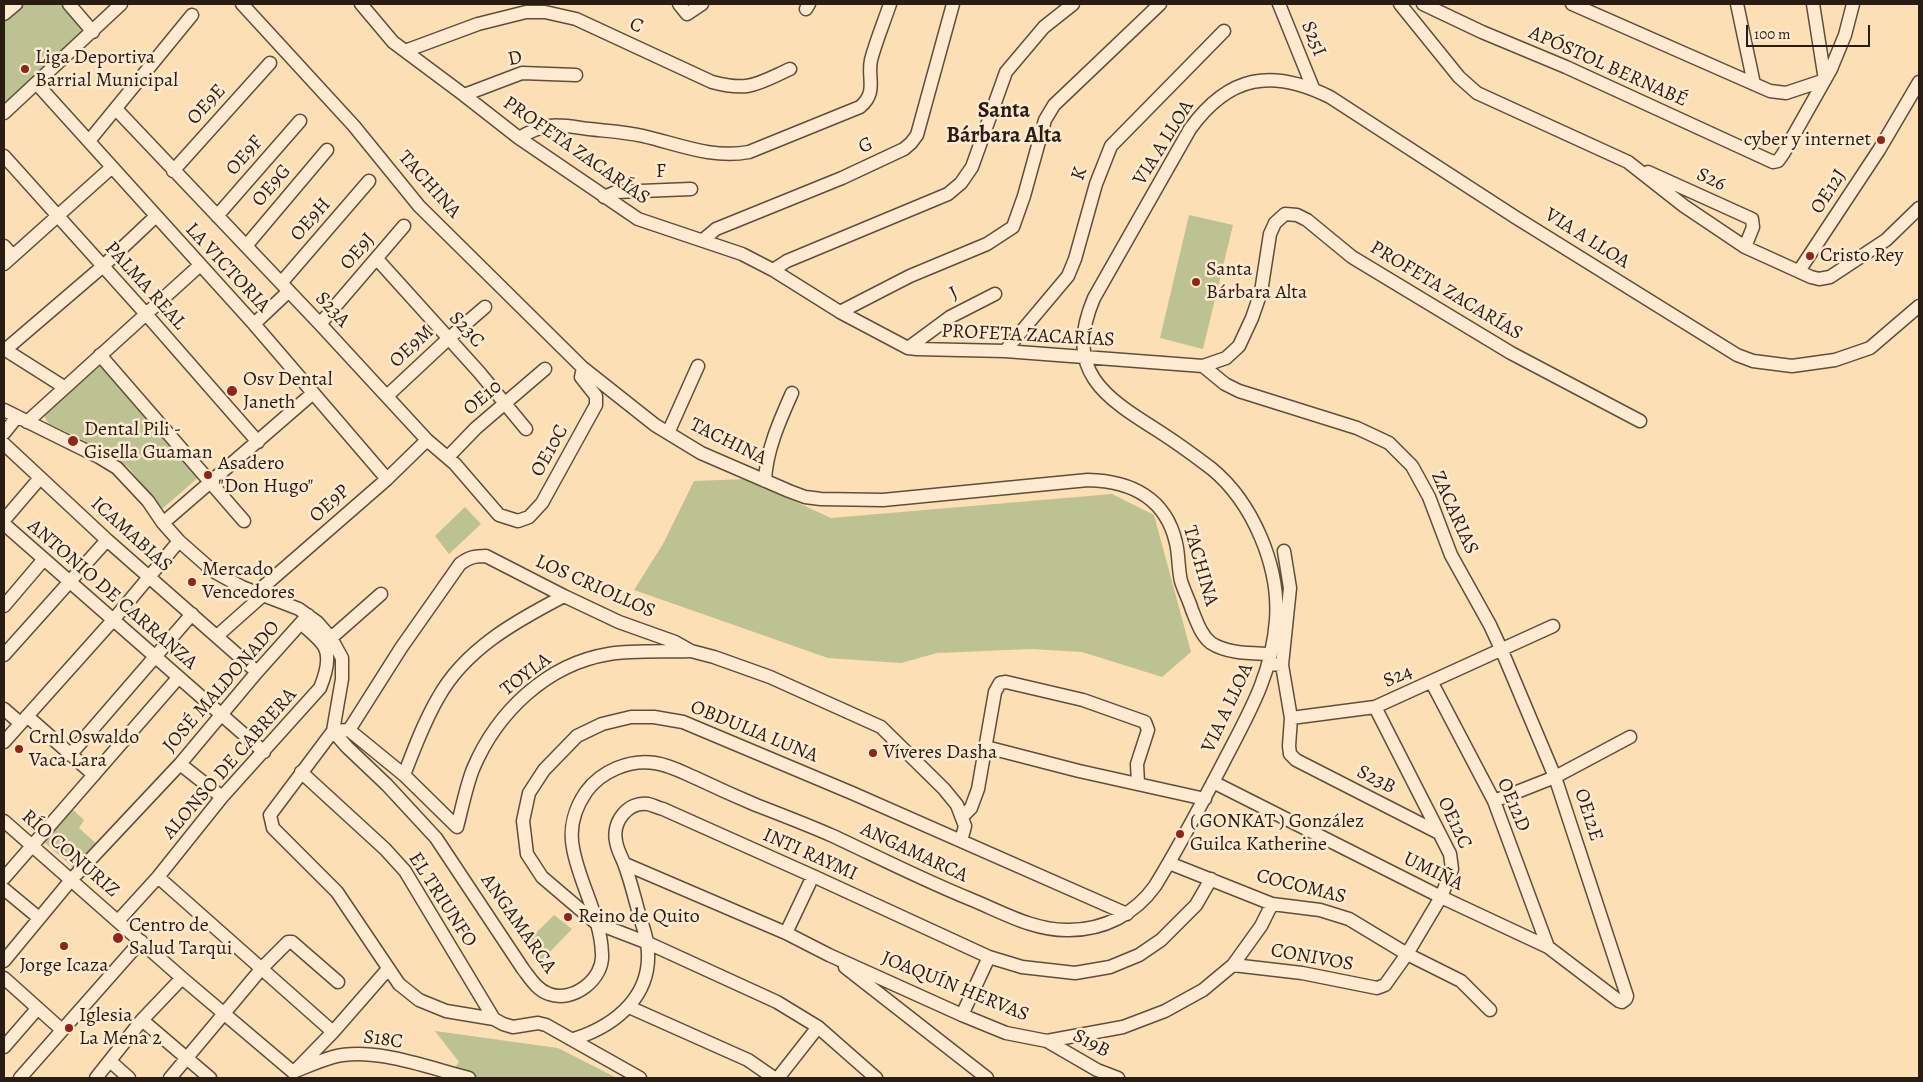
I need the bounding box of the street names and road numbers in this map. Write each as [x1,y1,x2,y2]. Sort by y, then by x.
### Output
street label: C [625,12,647,40]
street label: S25I [1295,18,1331,60]
street label: APÓSTOL BERNABÉ [1525,21,1691,113]
street label: D [506,46,524,72]
street label: OE9E [182,80,232,130]
street label: PROFETA ZACARÍAS [498,91,654,211]
street label: VIA A LLOA [1128,96,1200,190]
street label: OE9F [221,131,269,181]
street label: G [855,132,877,160]
street label: TACHINA [392,146,466,224]
street label: OE9G [247,160,297,212]
street label: F [655,160,667,184]
street label: S26 [1693,163,1729,197]
street label: K [1067,164,1093,184]
street label: OE12J [1806,165,1852,219]
street label: OE9H [286,193,336,247]
street label: VIA A LLOA [1540,203,1634,275]
street label: LA VICTORIA [179,218,275,318]
street label: OE9J [335,229,381,275]
street label: PROFETA ZACARÍAS [1365,236,1527,346]
street label: PALMA REAL [99,237,191,335]
street label: J [946,282,962,306]
street label: S23A [310,287,354,333]
street label: S23C [443,307,489,353]
street label: PROFETA ZACARÍAS [941,319,1115,353]
street label: OE9M [385,321,439,373]
street label: OE10 [459,375,507,421]
street label: TACHINA [686,413,770,471]
street label: OE10C [526,421,574,481]
street label: ZACARIAS [1425,468,1483,558]
street label: OE9P [305,480,355,528]
street label: ICAMABIAS [85,492,177,578]
street label: ANTONIO DE CARRANZA [22,515,202,675]
street label: TACHINA [1177,523,1223,609]
street label: LOS CRIOLLOS [531,550,659,624]
street label: JOSÉ MALDONADO [158,616,286,758]
street label: TOYLA [496,648,556,702]
street label: VIA A LLOA [1197,660,1259,756]
street label: S24 [1380,660,1416,694]
street label: ALONSO DE CABRERA [158,684,302,844]
street label: OBDULIA LUNA [687,695,821,769]
street label: S23B [1353,760,1399,800]
street label: OE12D [1491,775,1535,835]
street label: OE12E [1568,786,1608,844]
street label: OE12C [1432,793,1476,853]
street label: RÍO CONURIZ [16,805,124,903]
street label: ANGAMARCA [856,818,972,888]
street label: INTI RAYMI [759,823,861,887]
street label: UMIÑA [1399,847,1467,897]
street label: EL TRIUNFO [402,848,482,952]
street label: COCOMAS [1254,864,1348,910]
street label: ANGAMARCA [475,870,561,978]
street label: CONIVOS [1269,939,1355,977]
street label: JOAQUÍN HERVAS [878,946,1032,1028]
street label: S19B [1068,1024,1114,1064]
street label: S18C [362,1025,404,1055]

